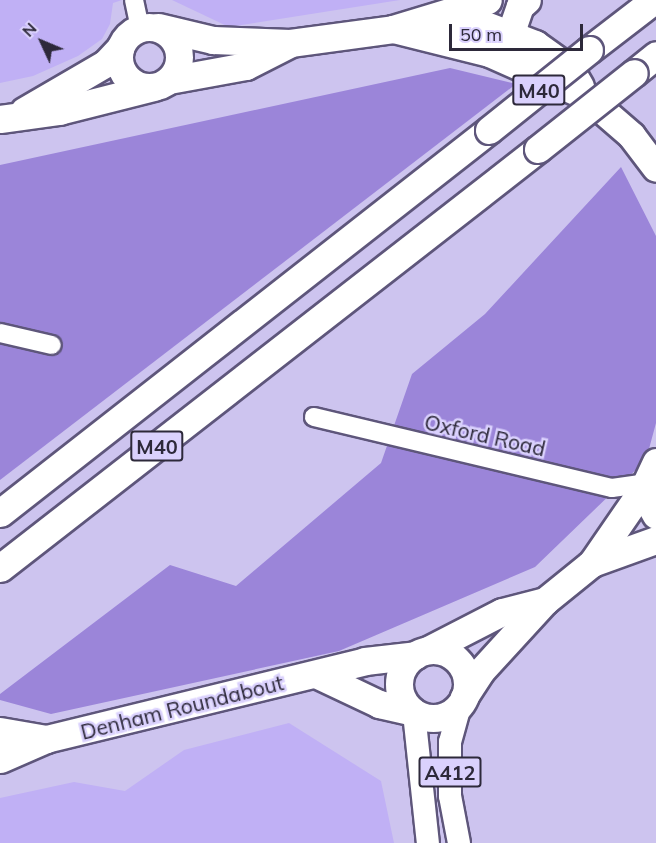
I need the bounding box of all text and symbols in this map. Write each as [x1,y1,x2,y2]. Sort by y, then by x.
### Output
north arrow [12,12,72,72]
scale bar [452,12,586,50]
text: N [18,18,40,41]
text: 50 m [460,23,502,46]
road number: M40 [512,73,566,107]
street label: Oxford Road [422,409,548,461]
road number: M40 [130,429,184,463]
street label: Denham Roundabout [78,670,286,744]
road number: A412 [418,755,482,789]

